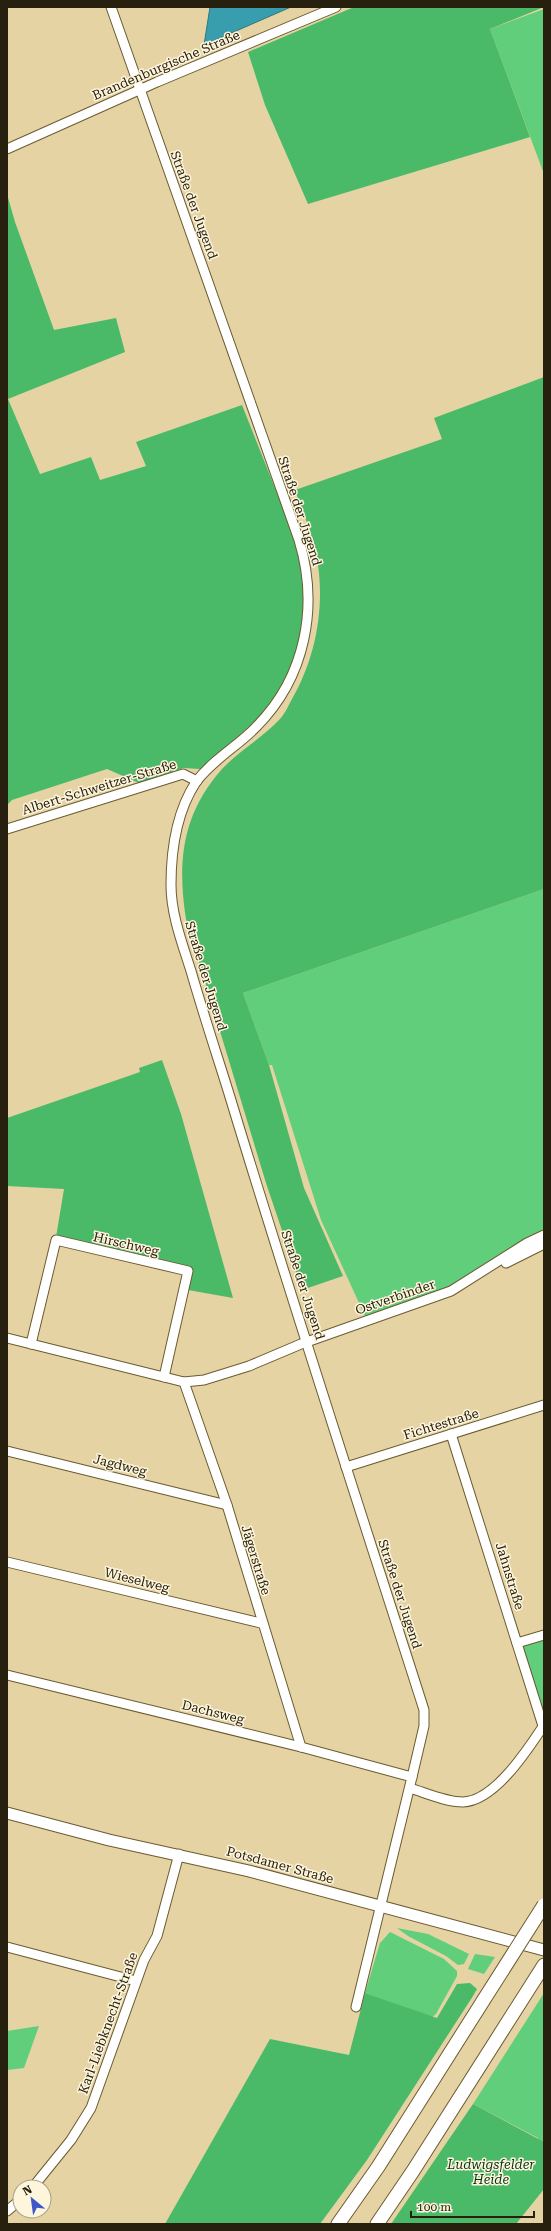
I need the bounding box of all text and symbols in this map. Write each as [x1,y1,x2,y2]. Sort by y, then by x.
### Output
street label: Brandenburgische Straße [90,27,242,103]
street label: Straße der Jugend [167,149,221,262]
street label: Straße der Jugend [275,454,325,568]
street label: Albert-Schweitzer-Straße [20,756,178,818]
street label: Straße der Jugend [182,919,230,1033]
street label: Straße der Jugend [278,1228,328,1342]
street label: Hirschweg [92,1229,161,1259]
street label: Ostverbinder [353,1276,437,1318]
street label: Fichtestraße [402,1405,480,1443]
street label: Jagdweg [92,1451,149,1479]
street label: Jägerstraße [238,1523,274,1597]
street label: Straße der Jugend [375,1537,425,1651]
street label: Jahnstraße [493,1541,527,1611]
street label: Wieselweg [103,1565,172,1595]
street label: Dachsweg [180,1697,246,1727]
street label: Potsdamer Straße [225,1843,335,1887]
street label: Karl-Liebknecht-Straße [75,1950,141,2096]
park label: Ludwigsfelder Heide [446,2157,535,2187]
north arrow [12,2179,52,2219]
text: N [21,2183,35,2198]
scale bar [411,2193,534,2219]
text: 100 m [417,2200,451,2214]

